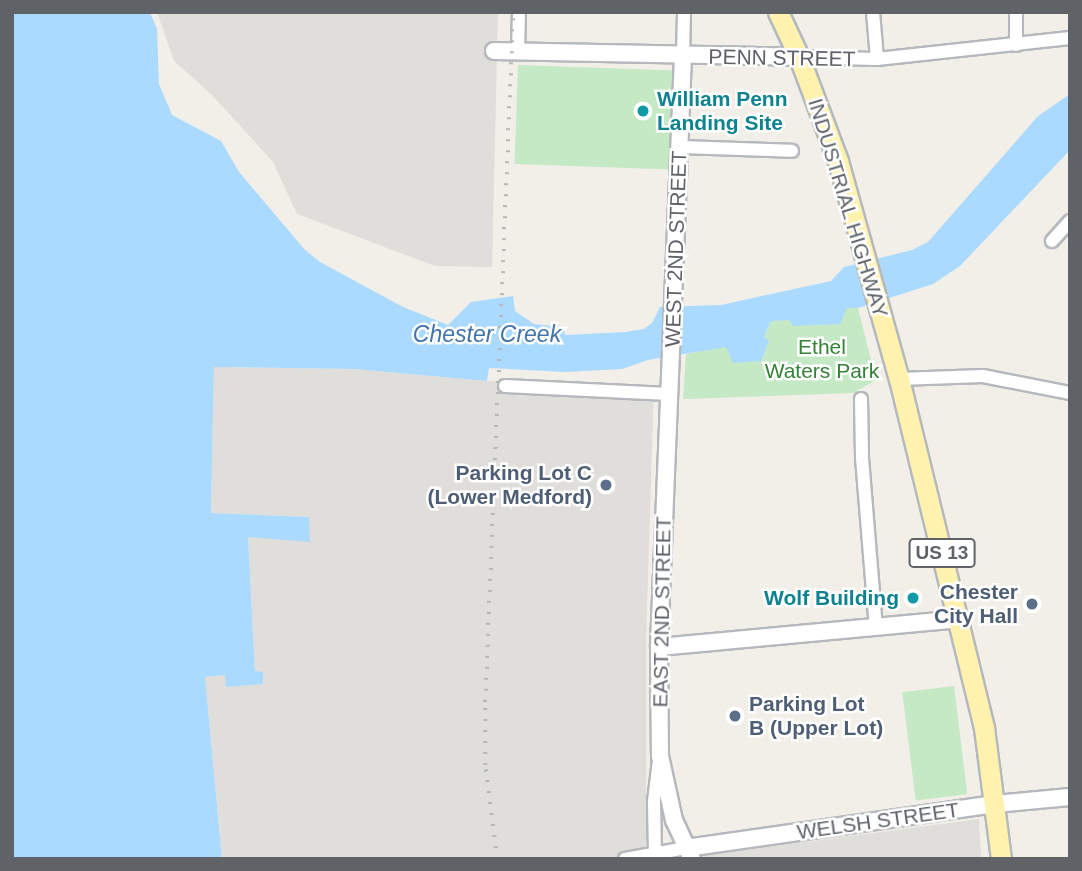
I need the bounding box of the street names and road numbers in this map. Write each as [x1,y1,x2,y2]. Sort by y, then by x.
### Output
street label: PENN STREET [708,44,856,72]
street label: INDUSTRIAL HIGHWAY [803,95,893,321]
street label: WEST 2ND STREET [660,150,692,348]
street label: EAST 2ND STREET [648,516,676,708]
road number: US 13 [907,538,977,568]
street label: WELSH STREET [795,797,961,845]

